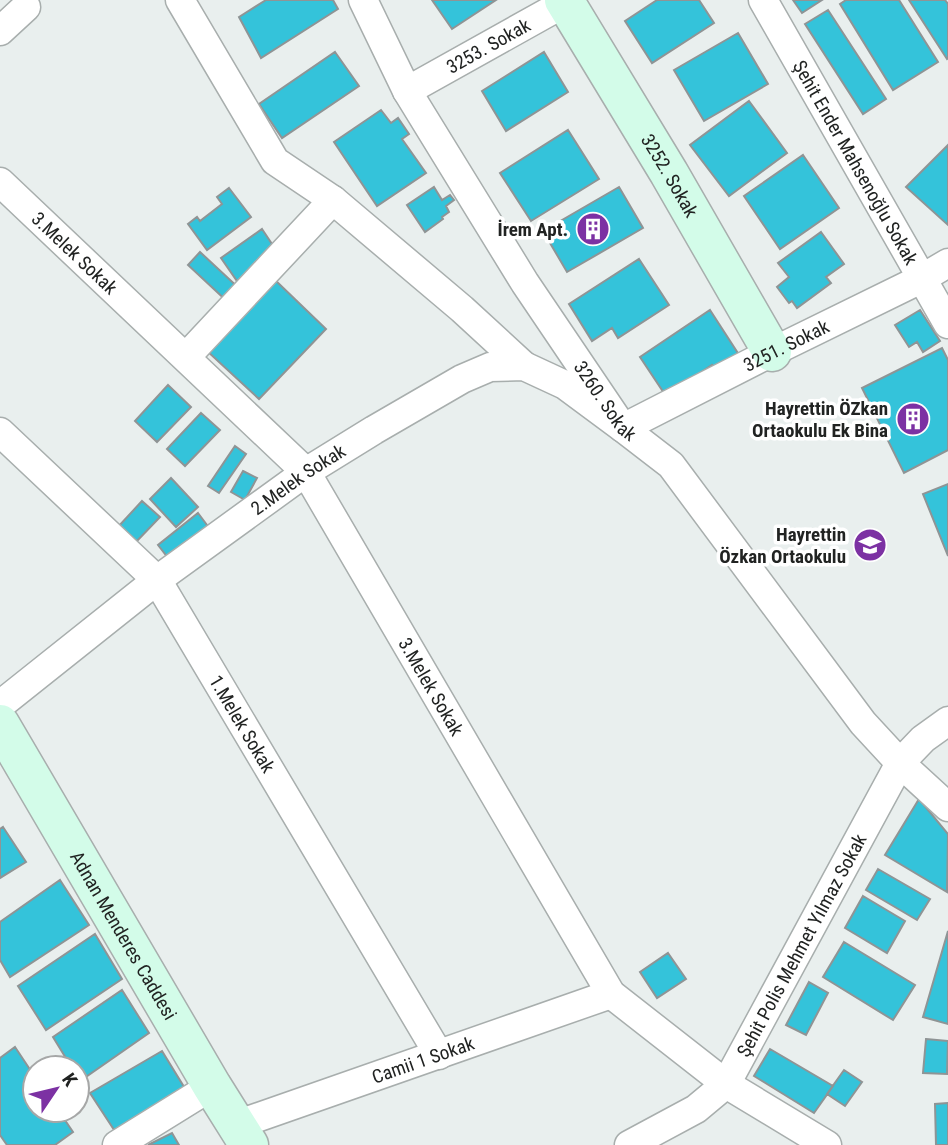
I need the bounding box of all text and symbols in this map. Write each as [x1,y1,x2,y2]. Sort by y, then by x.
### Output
street label: 3253. Sokak [442,13,535,78]
street label: Şehit Ender Mahsenoğlu Sokak [788,56,923,269]
street label: 3252. Sokak [637,130,704,222]
street label: 3.Melek Sokak [27,207,123,299]
building icon: İrem Apt. [574,210,612,248]
place label: İrem Apt. [498,218,568,241]
street label: 3251. Sokak [739,314,833,376]
street label: 3260. Sokak [569,356,641,446]
place label: Hayrettin ÖZkan Ortaokulu Ek Bina [752,397,888,442]
building icon: Hayrettin ÖZkan Ortaokulu Ek Bina [894,400,932,438]
street label: 2.Melek Sokak [246,439,350,520]
place label: Hayrettin Özkan Ortaokulu [719,523,846,568]
school or university icon: Hayrettin Özkan Ortaokulu [851,526,889,564]
street label: 3.Melek Sokak [394,633,469,740]
street label: 1.Melek Sokak [205,671,280,777]
street label: Şehit Polis Mehmet Yılmaz Sokak [731,829,871,1061]
street label: Adnan Menderes Caddesi [66,847,182,1024]
street label: Camii 1 Sokak [369,1031,478,1088]
north arrow [21,1054,91,1124]
text: K [57,1069,82,1091]

